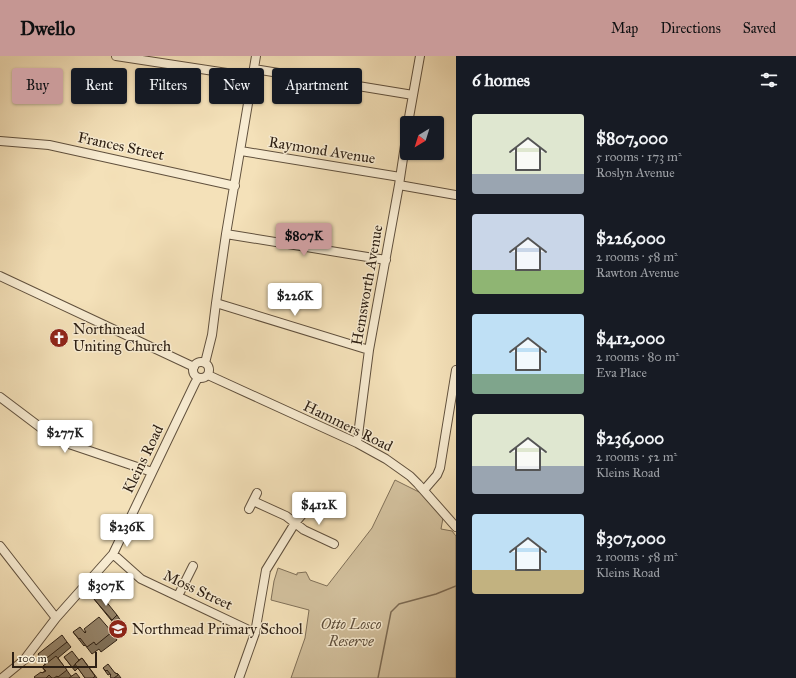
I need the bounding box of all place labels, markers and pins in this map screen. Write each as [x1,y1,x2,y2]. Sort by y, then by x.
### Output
pin: $807K [276,223,332,257]
pin: $226K [267,283,323,317]
place label: Northmead Uniting Church [73,320,172,355]
church icon: Northmead Uniting Church [48,327,70,349]
pin: $277K [37,420,93,454]
pin: $412K [291,492,347,526]
pin: $236K [99,514,155,548]
pin: $307K [78,573,134,607]
school or university icon: Northmead Primary School [107,618,129,640]
place label: Northmead Primary School [132,620,304,638]

